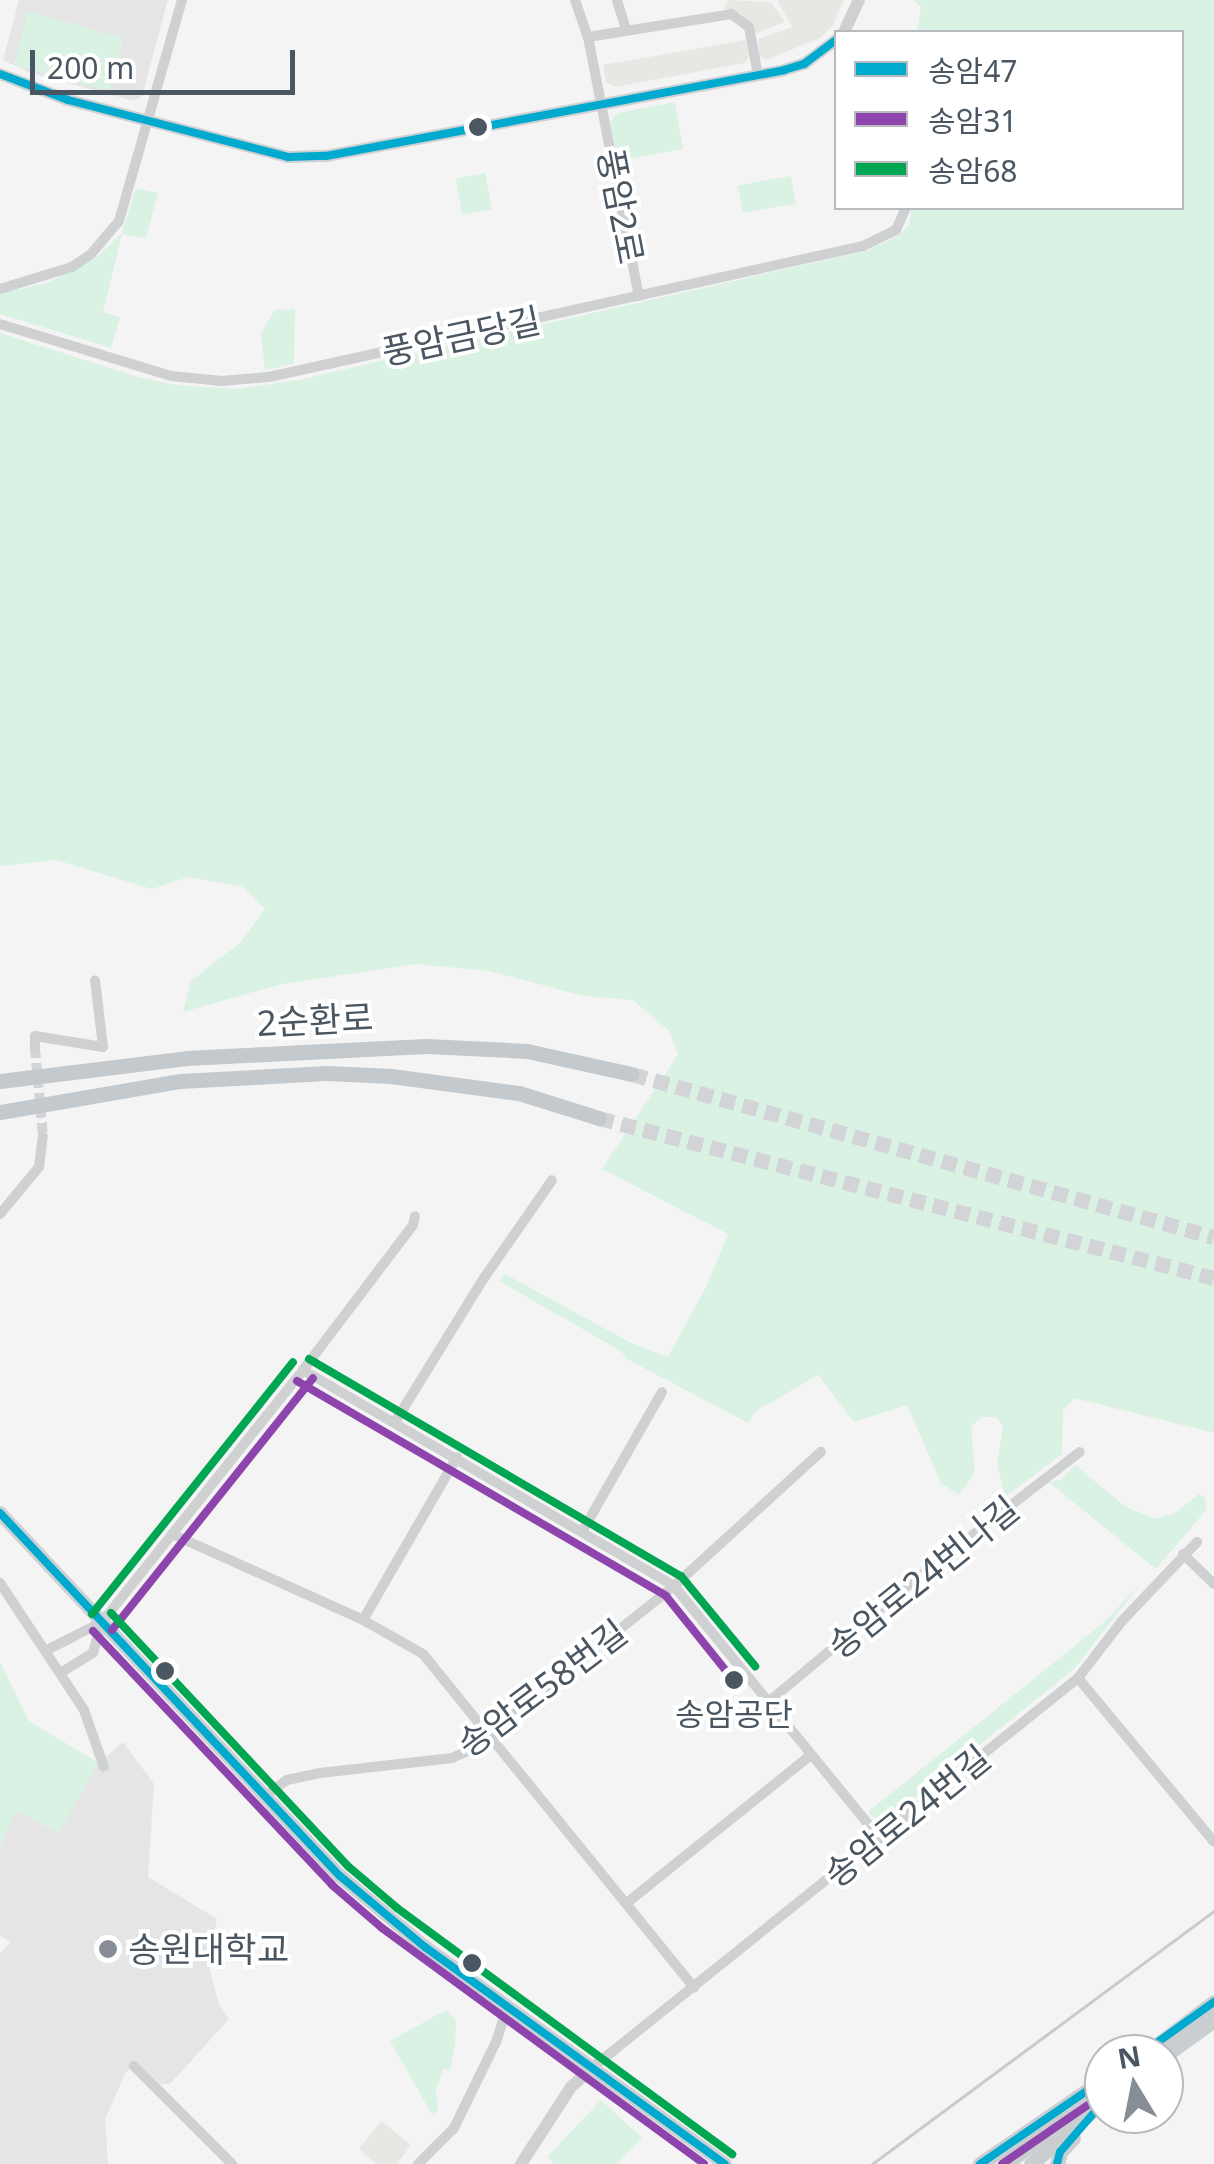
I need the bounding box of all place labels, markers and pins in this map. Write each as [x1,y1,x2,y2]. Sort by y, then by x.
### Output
unlabelled marker [468,117,488,137]
unlabelled marker [155,1661,175,1681]
marker: 송암공단 [724,1670,744,1690]
place label: 송암공단 [675,1695,793,1733]
place label: 송원대학교 [128,1928,289,1970]
marker: 송원대학교 [97,1938,119,1960]
unlabelled marker [462,1953,482,1973]

